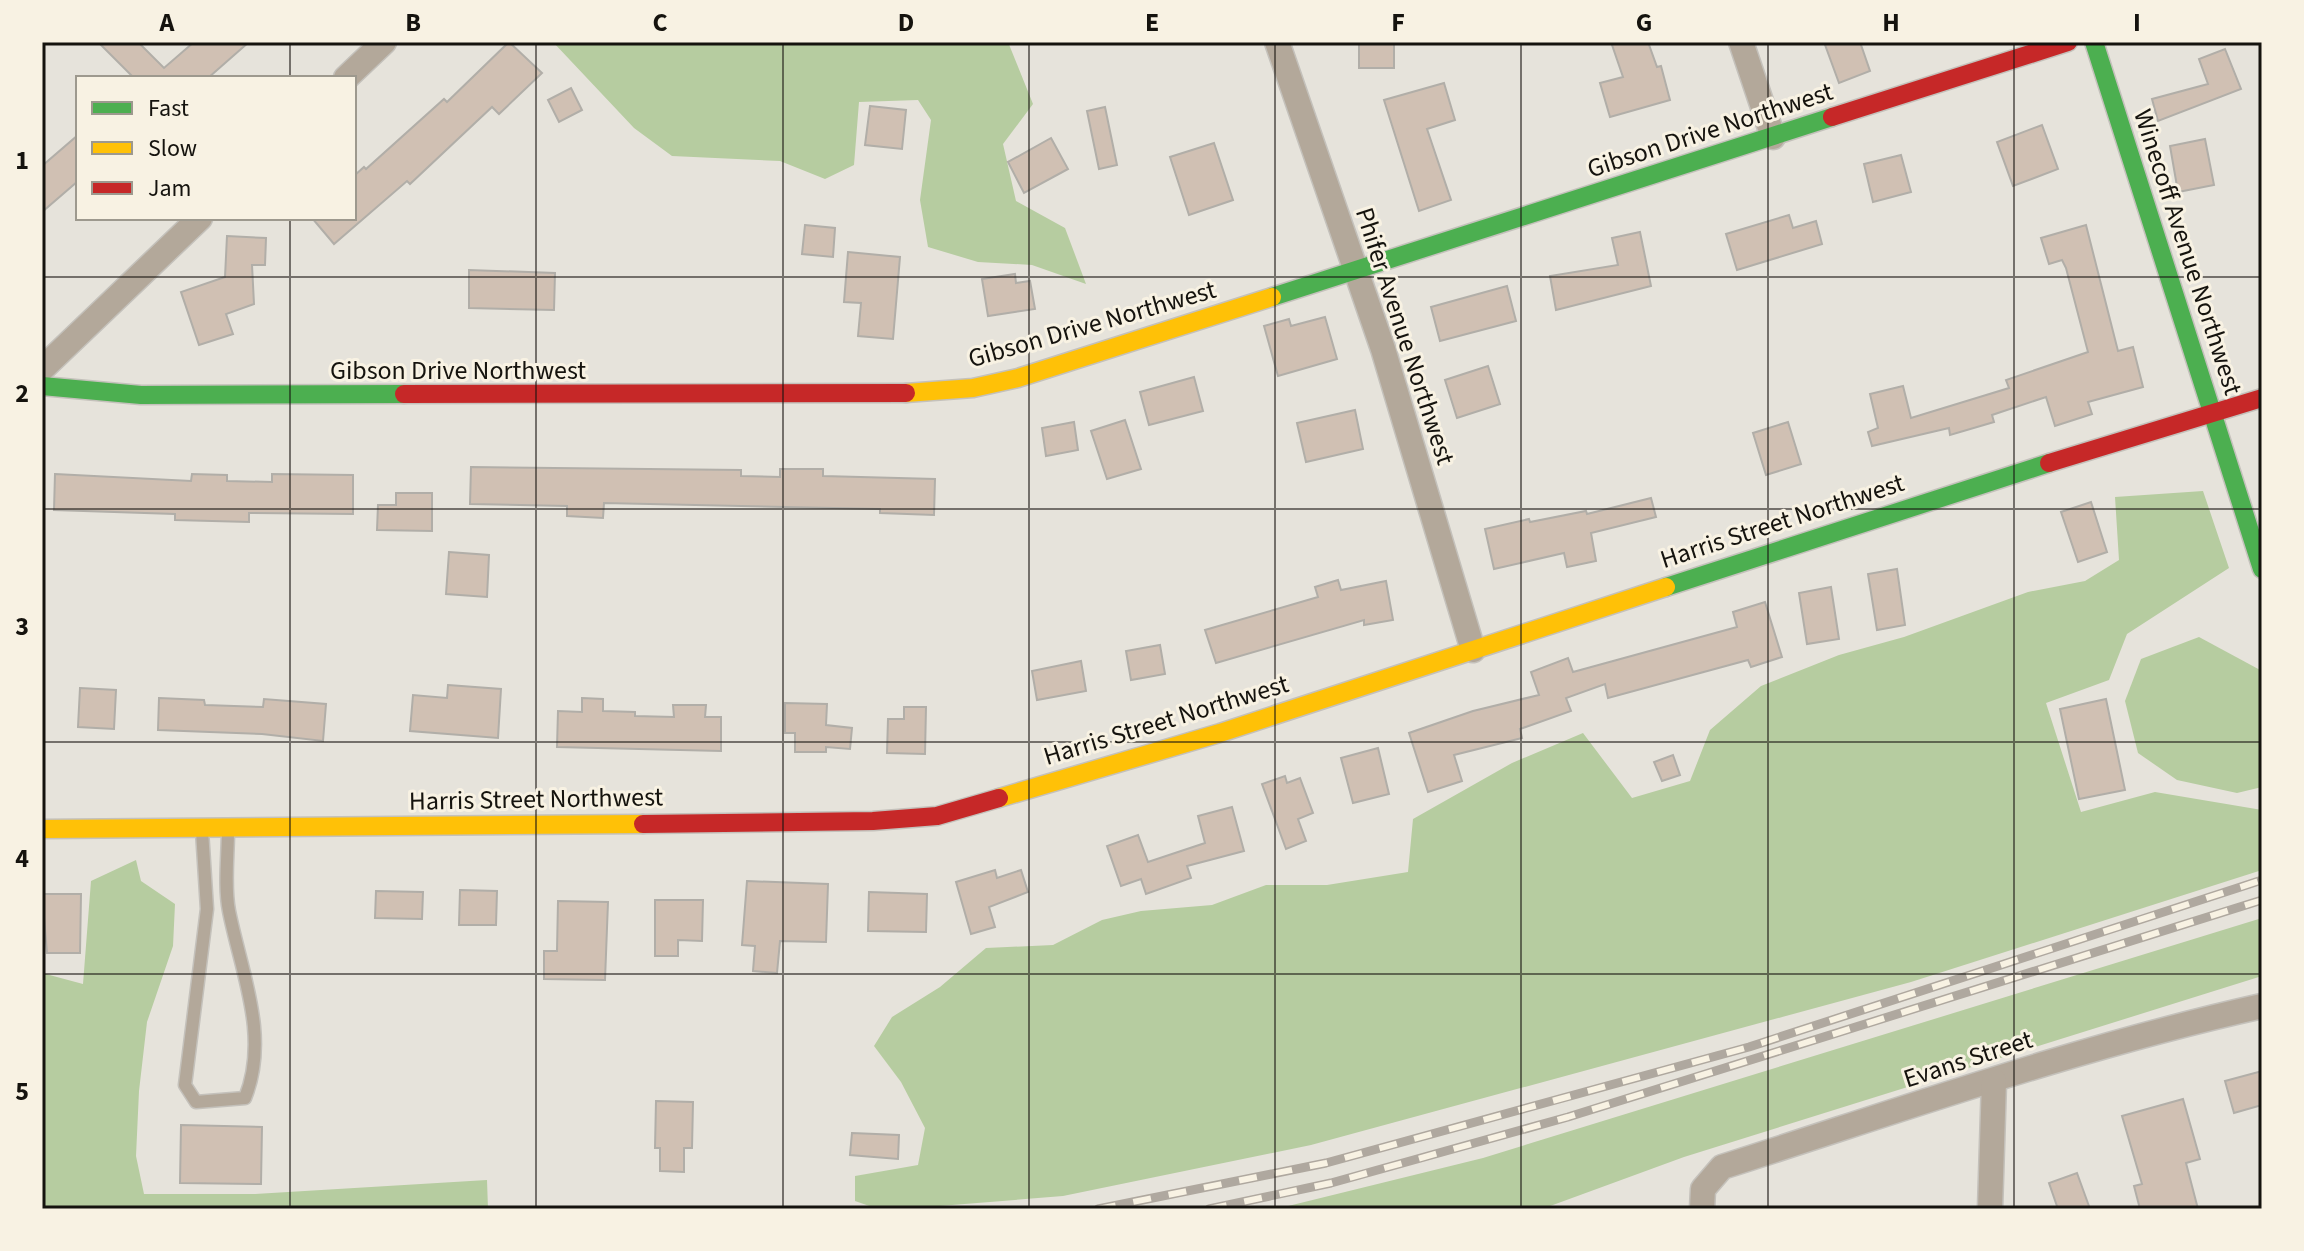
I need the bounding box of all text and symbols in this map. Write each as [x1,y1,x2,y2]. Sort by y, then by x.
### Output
text: A [159,4,176,41]
text: B [405,4,421,41]
text: C [652,4,668,41]
text: D [898,4,914,41]
text: E [1145,4,1159,41]
text: F [1391,4,1405,41]
text: G [1636,4,1652,41]
text: H [1882,4,1900,41]
text: I [2133,4,2141,41]
street label: Gibson Drive Northwest [1582,73,1838,187]
legend [76,76,356,220]
text: Fast [148,91,189,126]
street label: Winecoff Avenue Northwest [2124,104,2252,400]
text: Slow [148,131,197,166]
text: 1 [15,142,29,179]
text: Jam [148,171,192,206]
street label: Phifer Avenue Northwest [1346,203,1464,470]
street label: Gibson Drive Northwest [964,271,1220,377]
street label: Gibson Drive Northwest [330,352,586,389]
text: 2 [15,375,29,412]
street label: Harris Street Northwest [1655,464,1909,578]
text: 3 [15,608,29,645]
street label: Harris Street Northwest [1039,665,1293,775]
street label: Harris Street Northwest [408,778,664,820]
text: 4 [15,840,29,877]
street label: Evans Street [1899,1021,2037,1097]
text: 5 [15,1073,29,1110]

